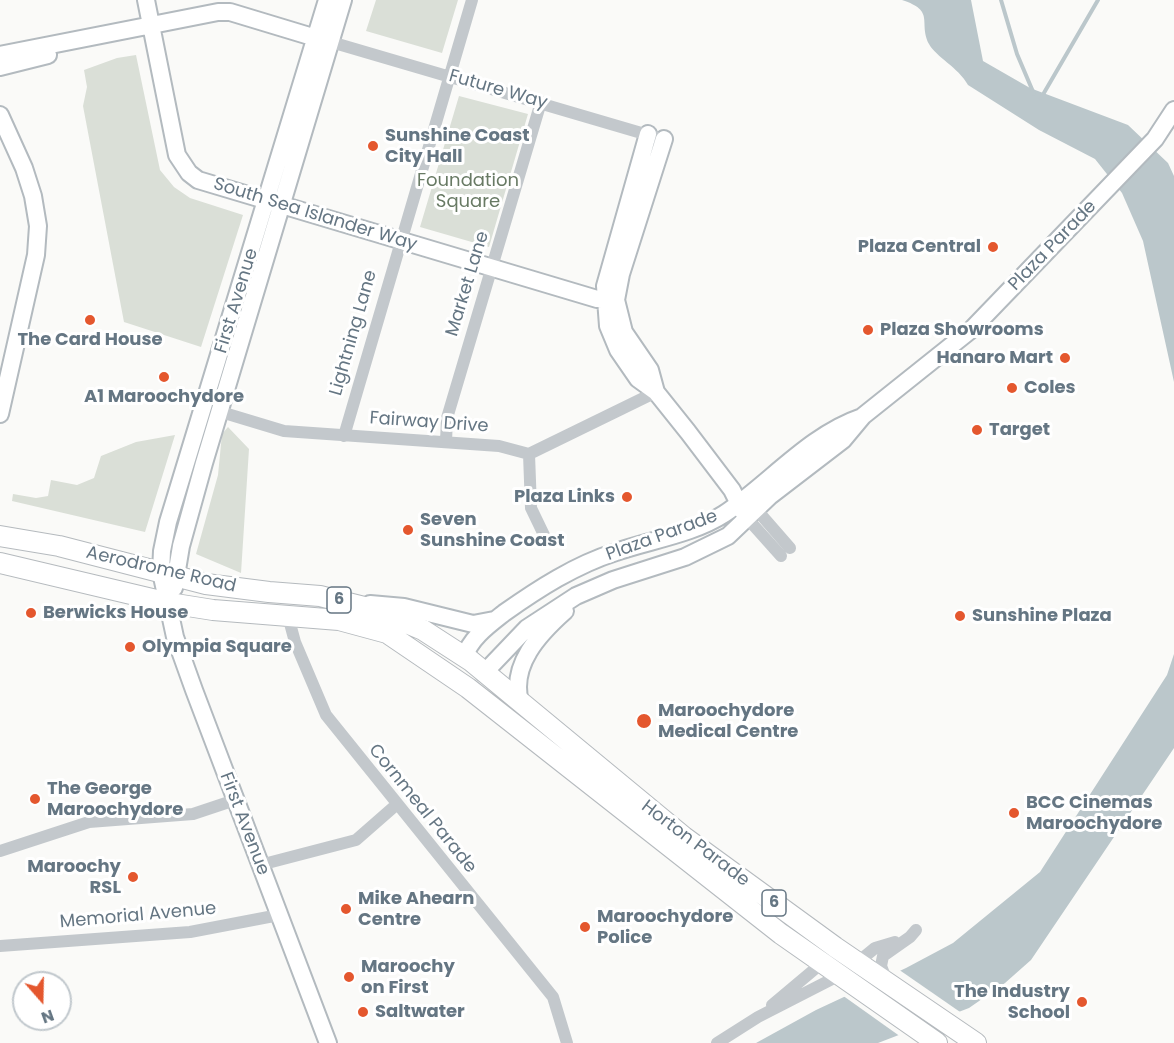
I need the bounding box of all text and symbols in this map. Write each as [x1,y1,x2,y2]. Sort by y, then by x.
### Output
street label: Future Way [446,66,550,114]
place label: Sunshine Coast City Hall [385,125,530,168]
marker: Sunshine Coast City Hall [366,139,380,153]
park label: Foundation Square [417,170,519,213]
street label: South Sea Islander Way [211,174,419,256]
street label: Plaza Parade [1005,196,1101,296]
street label: Market Lane [442,229,494,339]
place label: Plaza Central [858,236,981,258]
marker: Plaza Central [986,240,1000,254]
street label: First Avenue [211,246,263,356]
street label: Lightning Lane [326,268,382,398]
marker: The Card House [83,313,97,327]
place label: Plaza Showrooms [880,319,1044,341]
marker: Plaza Showrooms [861,323,875,337]
place label: The Card House [17,329,163,351]
place label: Hanaro Mart [937,347,1053,369]
marker: Hanaro Mart [1058,351,1072,365]
marker: A1 Maroochydore [157,370,171,384]
place label: Coles [1024,377,1076,399]
marker: Coles [1005,381,1019,395]
place label: A1 Maroochydore [84,386,244,408]
street label: Fairway Drive [369,408,489,438]
place label: Target [989,419,1050,441]
marker: Target [970,423,984,437]
place label: Plaza Links [514,486,615,508]
marker: Plaza Links [620,490,634,504]
street label: Plaza Parade [603,506,721,566]
place label: Seven Sunshine Coast [420,509,565,552]
marker: Seven Sunshine Coast [401,523,415,537]
street label: Aerodrome Road [84,542,238,598]
road number: 6 [327,587,351,613]
place label: Berwicks House [43,602,188,624]
place label: Sunshine Plaza [972,605,1112,627]
marker: Berwicks House [24,606,38,620]
marker: Sunshine Plaza [953,609,967,623]
place label: Olympia Square [142,636,292,658]
marker: Olympia Square [123,640,137,654]
place label: Maroochydore Medical Centre [658,700,798,742]
marker: Maroochydore Medical Centre [635,712,653,730]
street label: Cornmeal Parade [363,740,481,878]
street label: First Avenue [214,769,274,879]
place label: The George Maroochydore [47,778,183,820]
marker: The George Maroochydore [28,792,42,806]
place label: BCC Cinemas Maroochydore [1026,792,1162,834]
street label: Horton Parade [637,796,753,892]
marker: BCC Cinemas Maroochydore [1007,806,1021,820]
place label: Maroochy RSL [27,856,121,898]
marker: Maroochy RSL [126,870,140,884]
place label: Mike Ahearn Centre [358,888,474,930]
road number: 6 [762,890,786,916]
street label: Memorial Avenue [59,898,217,934]
marker: Mike Ahearn Centre [339,902,353,916]
place label: Maroochydore Police [597,906,733,948]
marker: Maroochydore Police [578,920,592,934]
place label: Maroochy on First [361,956,455,998]
marker: Maroochy on First [342,970,356,984]
north arrow [12,971,72,1031]
place label: The Industry School [954,981,1070,1024]
marker: The Industry School [1075,995,1089,1009]
place label: Saltwater [375,1001,465,1023]
text: N [38,1004,57,1029]
marker: Saltwater [356,1005,370,1019]

